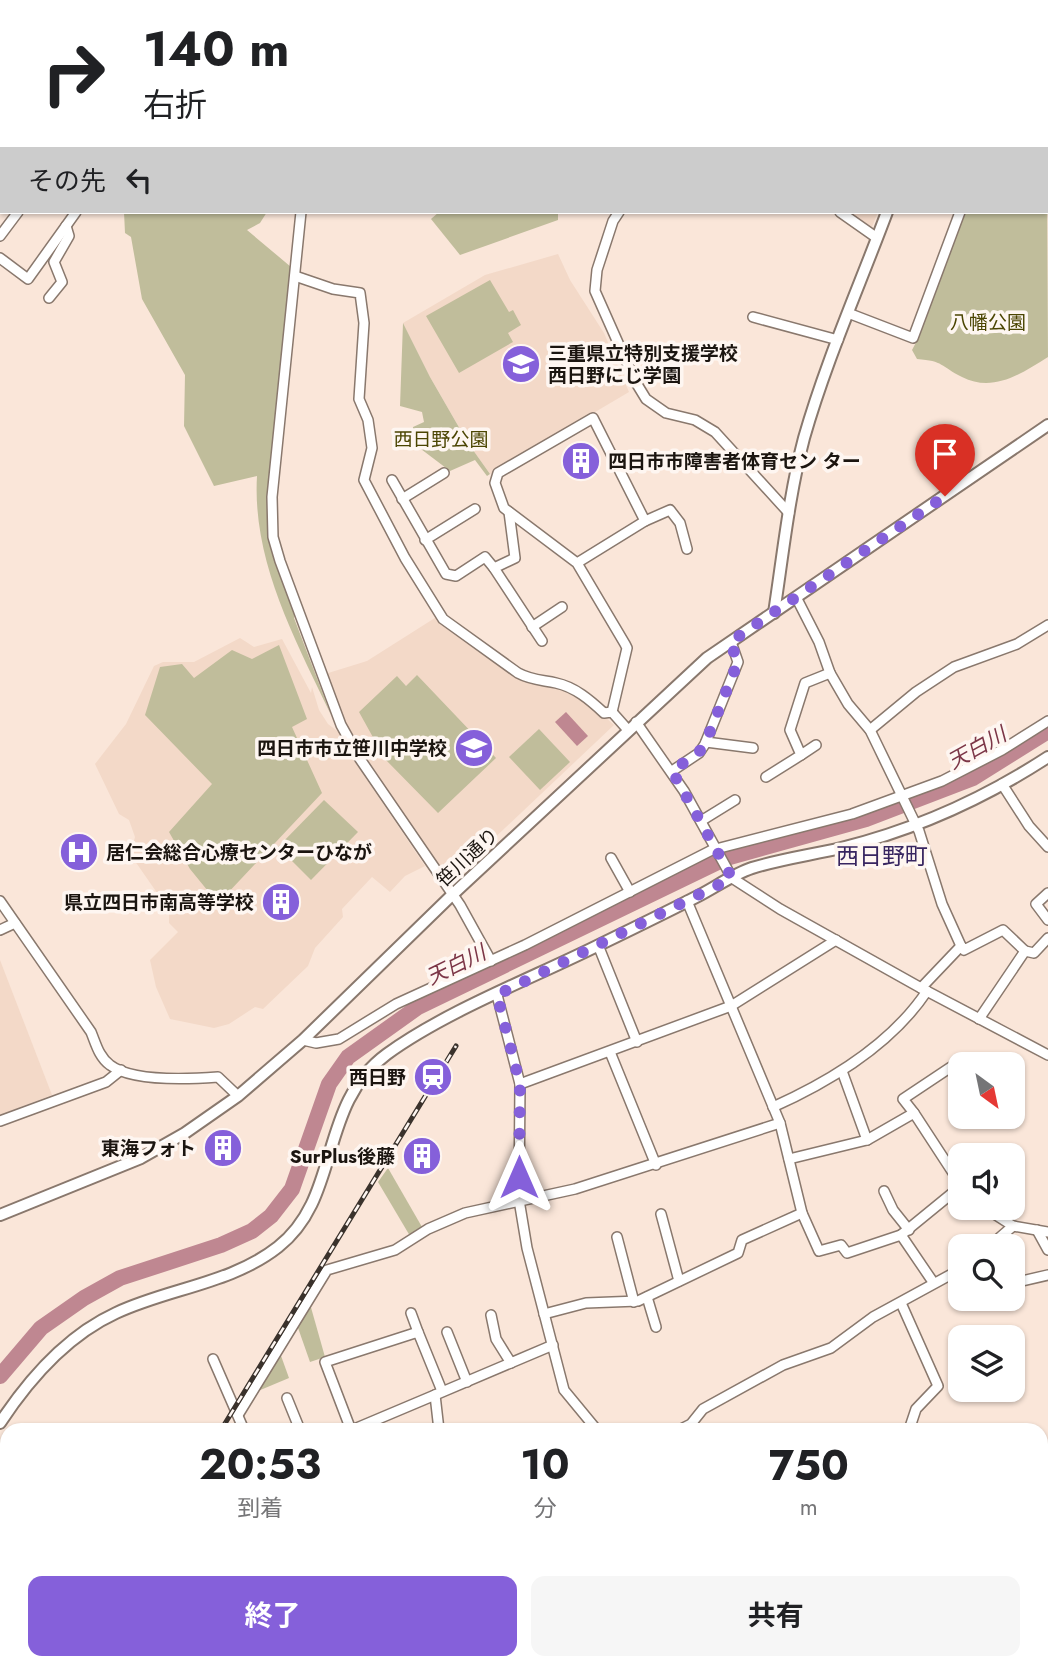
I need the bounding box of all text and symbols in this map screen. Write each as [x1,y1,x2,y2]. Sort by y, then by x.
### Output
text: 140 m [143,14,289,84]
icon: right [28,28,119,119]
text: 右折 [143,82,207,128]
icon: left [120,161,158,199]
text: その先 [28,162,106,200]
park label: 八幡公園 [950,309,1026,336]
place label: 三重県立特別支援学校 西日野にじ学園 [548,340,738,389]
school or university icon: 三重県立特別支援学校 西日野にじ学園 [500,343,542,385]
pin [915,424,975,496]
park label: 西日野公園 [393,426,489,453]
icon: arrive [926,435,964,473]
building icon: 四日市市障害者体育セン ター [560,440,602,482]
place label: 四日市市障害者体育セン ター [608,448,861,475]
water label: 天白川 [942,719,1014,776]
school or university icon: 四日市市立笹川中学校 [453,727,495,769]
place label: 四日市市立笹川中学校 [257,735,447,762]
street label: 笹川通り [430,822,504,893]
hospital icon: 居仁会総合心療センターひなが [58,831,100,873]
place label: 居仁会総合心療センターひなが [106,839,372,866]
district label: 西日野町 [836,839,928,873]
building icon: 県立四日市南高等学校 [260,881,302,923]
place label: 県立四日市南高等学校 [64,889,254,916]
water label: 天白川 [421,937,493,992]
north arrow [948,1052,1026,1129]
map controls [948,1052,1025,1402]
station icon: 西日野 [412,1056,454,1098]
place label: 西日野 [349,1064,406,1091]
building icon: 東海フォト [202,1127,244,1169]
place label: 東海フォト [101,1135,196,1162]
building icon: SurPlus後藤 [401,1135,443,1177]
position arrow [482,1140,556,1214]
place label: SurPlus後藤 [290,1143,395,1170]
button: sound [948,1143,1025,1220]
button: search [948,1234,1025,1311]
button: layers [948,1325,1025,1402]
text: 20:53 [199,1434,321,1495]
text: 10 [520,1434,570,1495]
text: 750 [769,1435,849,1496]
text: m [800,1490,818,1524]
text: 到着 [237,1491,283,1525]
text: 分 [533,1491,556,1525]
button: 終了 [28,1576,517,1656]
button: 共有 [531,1576,1020,1656]

